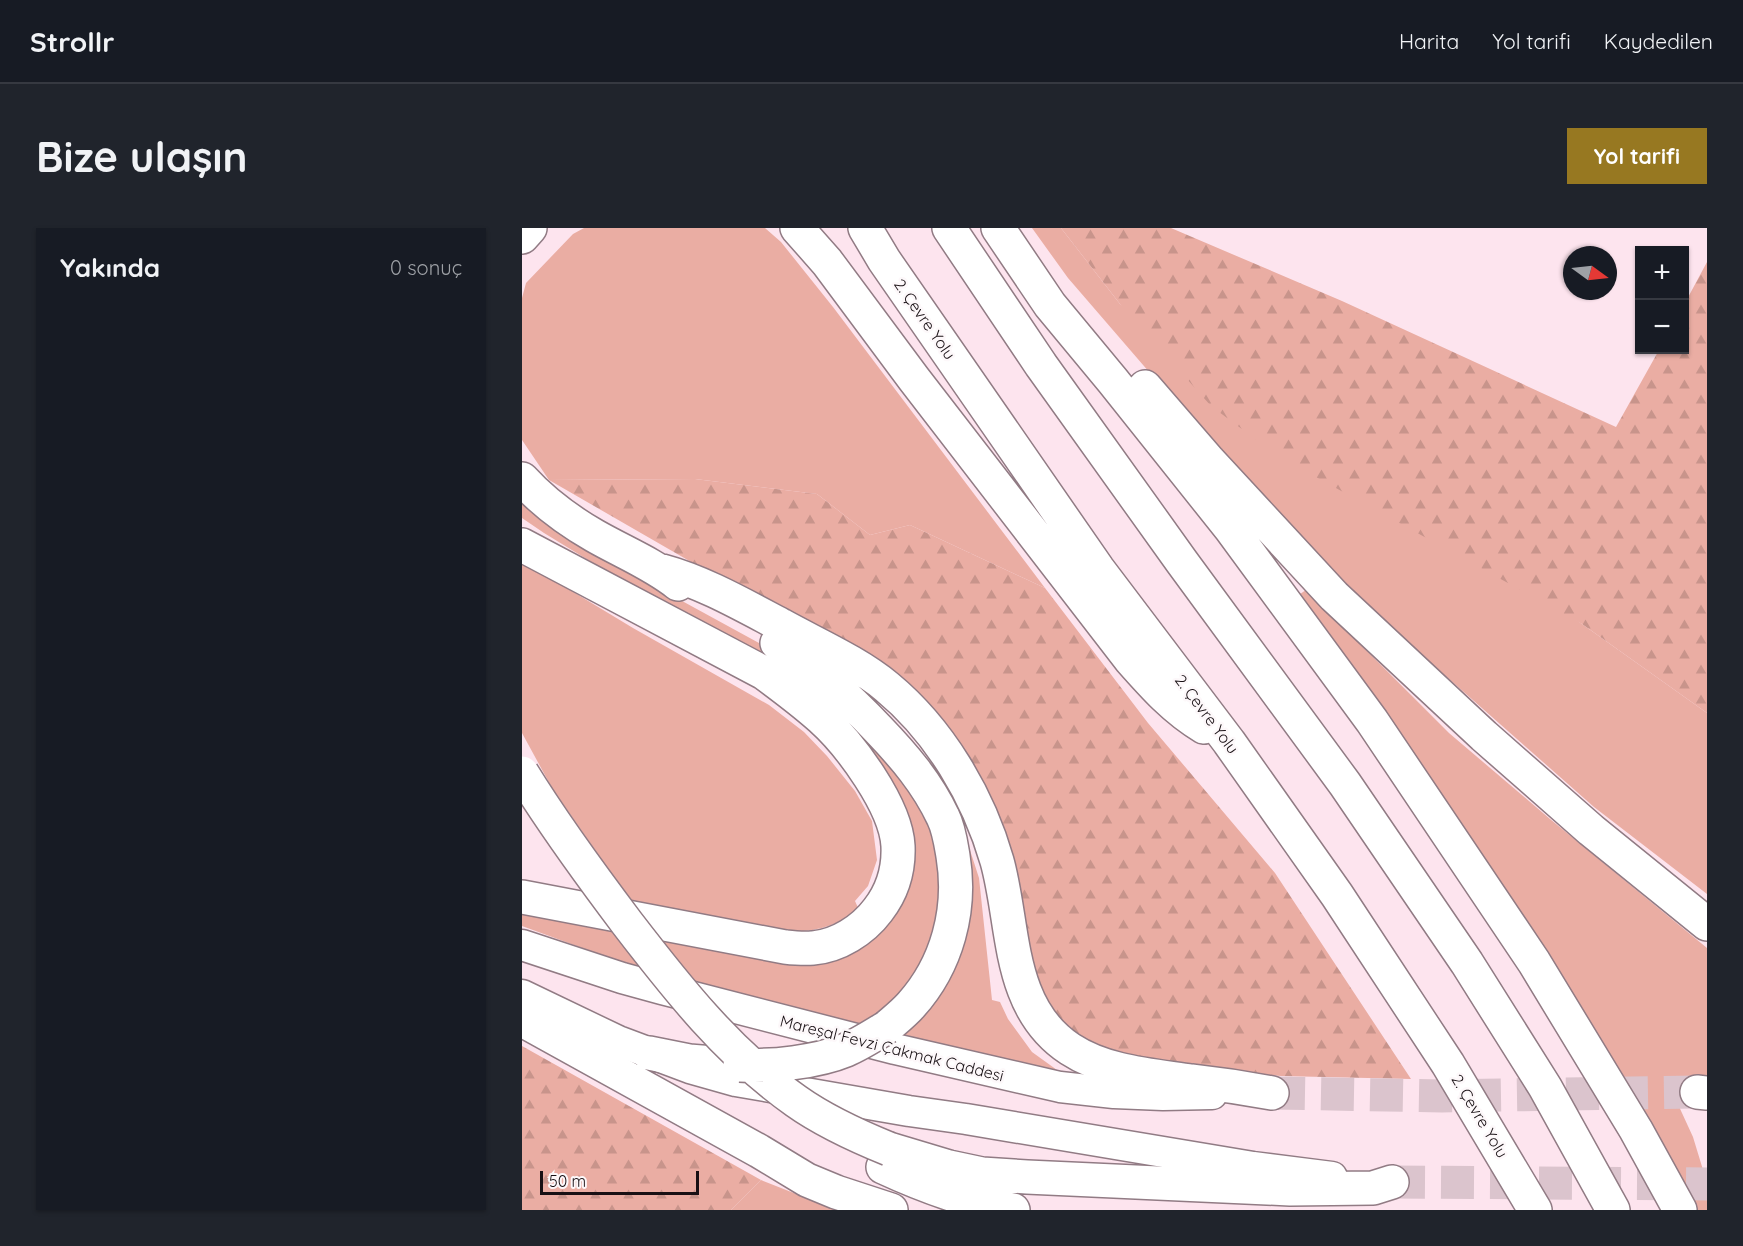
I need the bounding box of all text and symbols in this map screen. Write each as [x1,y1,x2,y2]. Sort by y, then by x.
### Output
text: Strollr [30,24,114,59]
text: Harita [1399,28,1459,54]
text: Yol tarifi [1492,28,1571,54]
text: Kaydedilen [1604,28,1713,54]
button: Yol tarifi [1567,128,1707,184]
text: Bize ulaşın [36,130,247,183]
north arrow [1563,246,1617,300]
map controls [1635,246,1689,354]
button: + [1635,246,1689,300]
text: Yakında [60,251,160,284]
text: 0 sonuç [390,255,462,280]
street label: 2. Çevre Yolu [890,275,960,363]
button: − [1635,300,1689,354]
street label: 2. Çevre Yolu [1171,670,1243,758]
street label: Mareşal Fevzi Çakmak Caddesi [778,1010,1006,1086]
street label: 2. Çevre Yolu [1447,1071,1513,1161]
scale bar [540,1168,699,1196]
text: 50 m [549,1171,586,1191]

